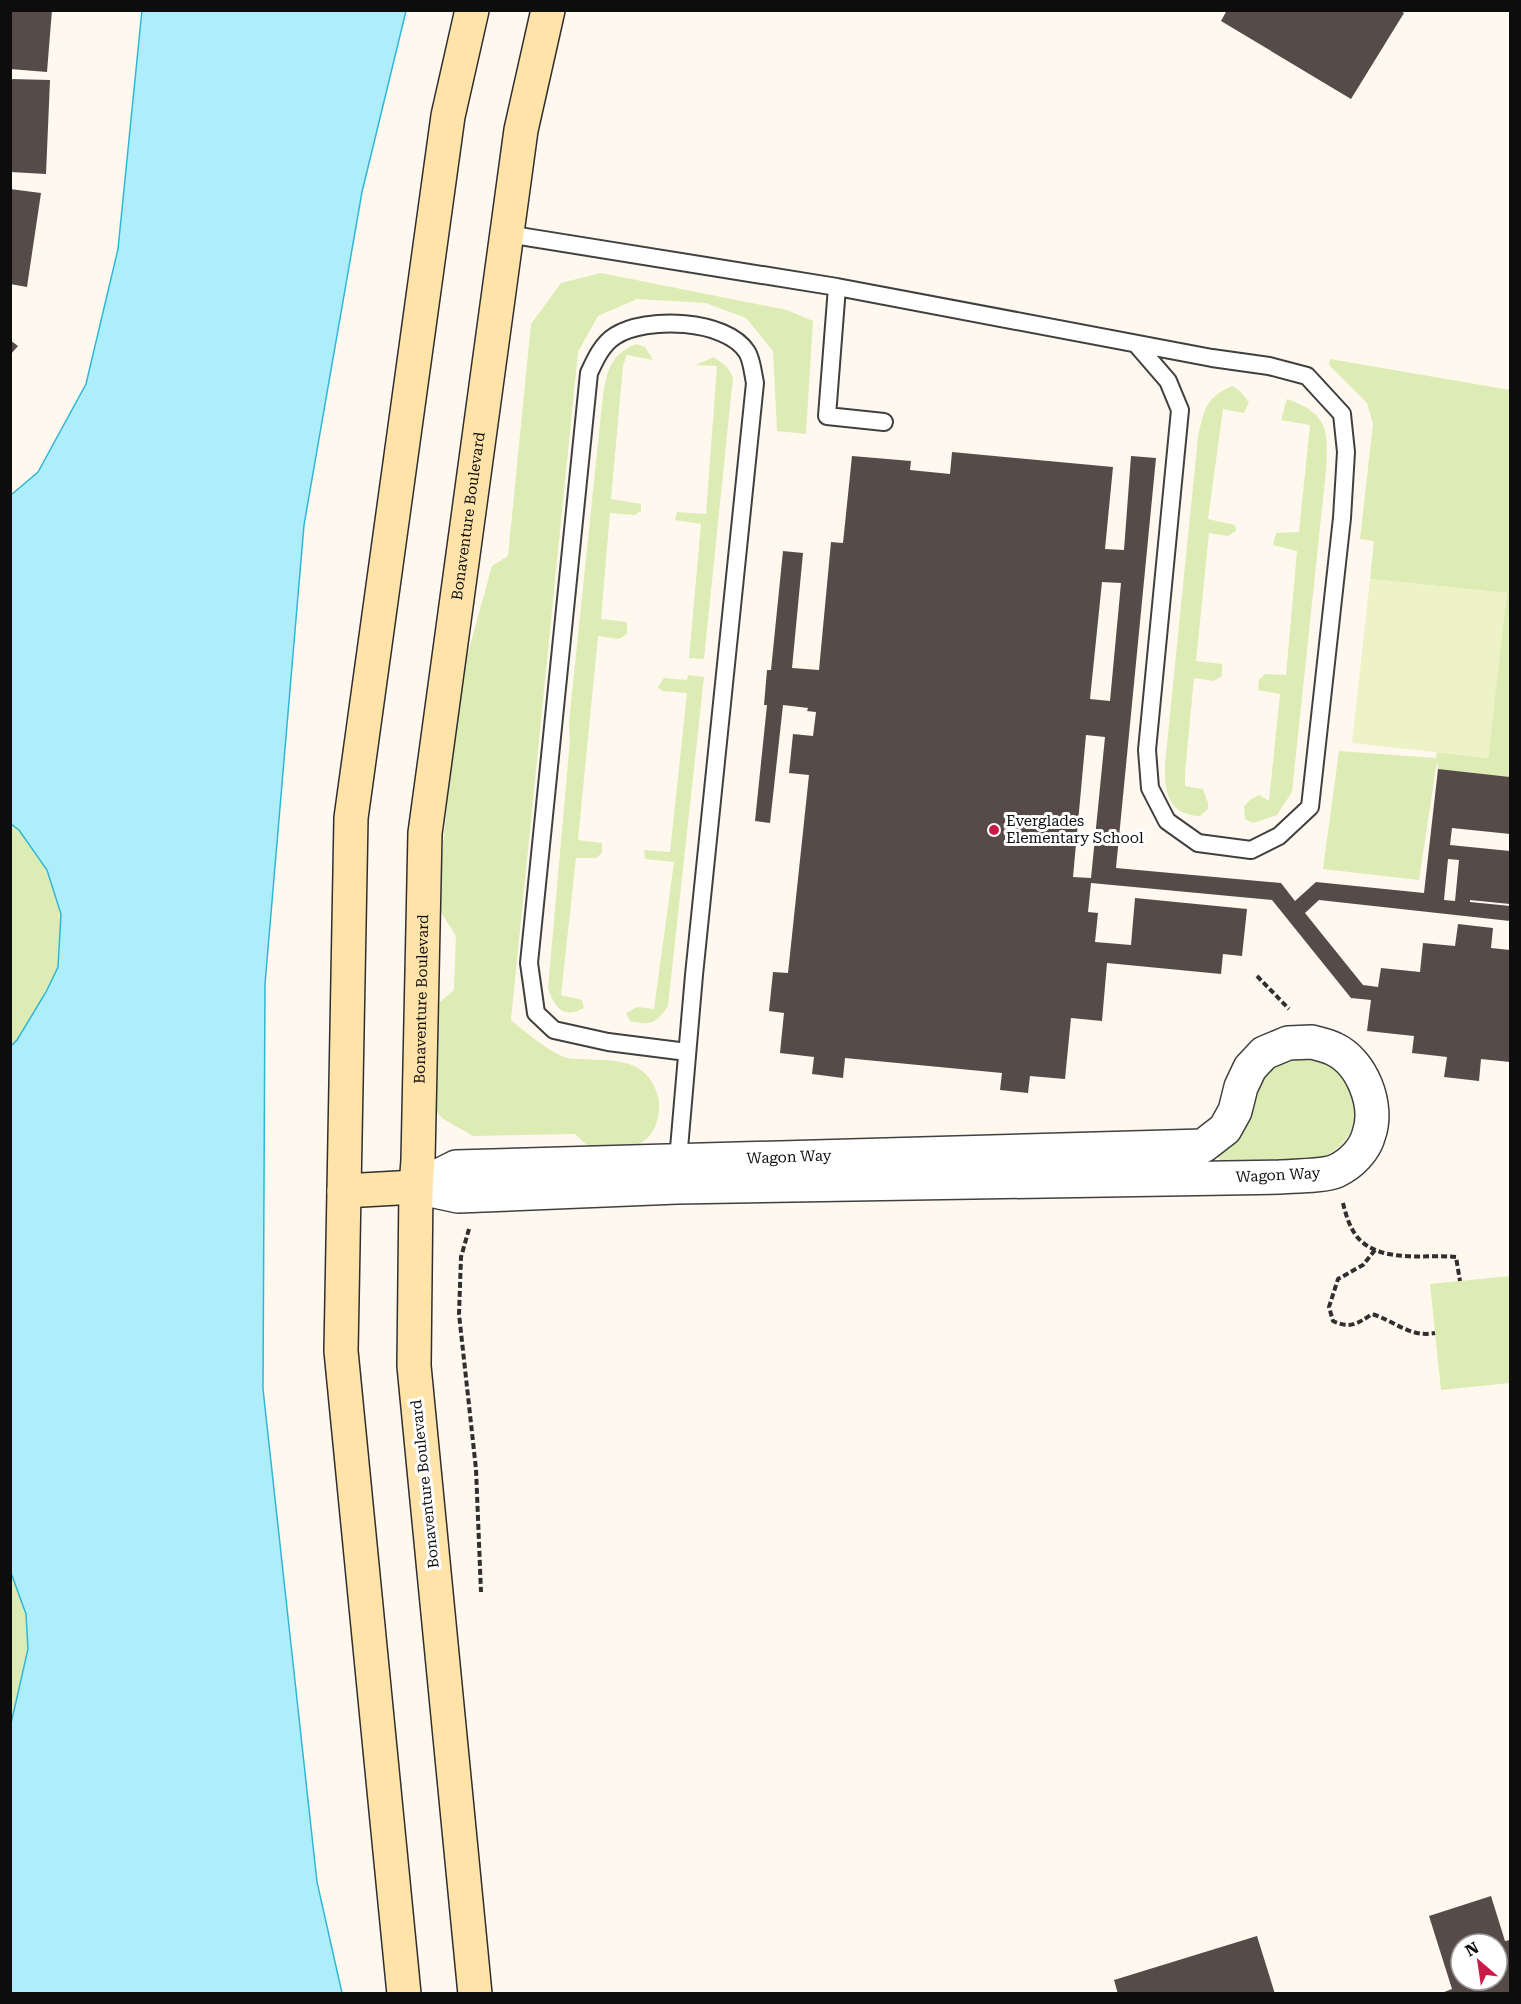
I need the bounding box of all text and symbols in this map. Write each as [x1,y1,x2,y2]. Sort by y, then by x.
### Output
street label: Bonaventure Boulevard [448,430,489,601]
place label: Everglades Elementary School [1006,812,1144,847]
marker: Everglades Elementary School [987,823,1001,837]
street label: Bonaventure Boulevard [411,914,432,1084]
street label: Wagon Way [746,1147,832,1167]
street label: Wagon Way [1235,1164,1321,1186]
street label: Bonaventure Boulevard [407,1398,443,1569]
north arrow [1449,1932,1509,1992]
text: N [1462,1938,1482,1961]

